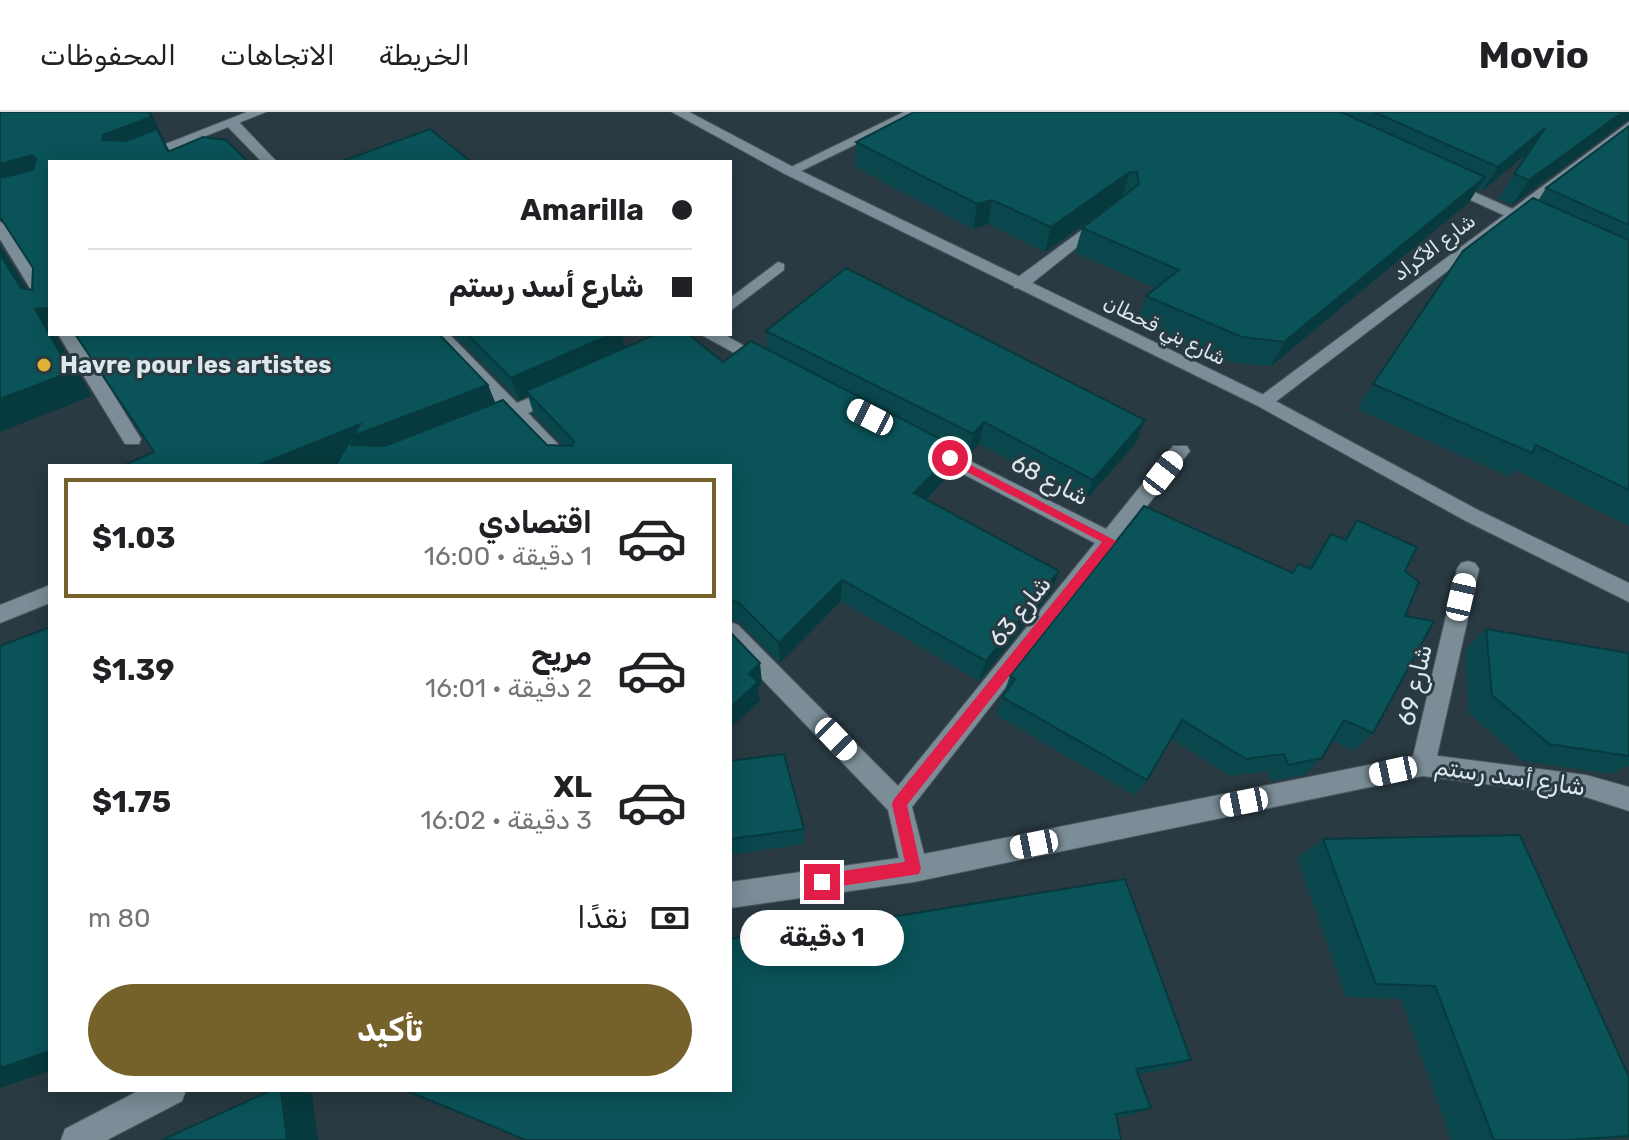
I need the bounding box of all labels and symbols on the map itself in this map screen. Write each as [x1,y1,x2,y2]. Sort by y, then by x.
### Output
street label: شارع الأكراد [1388,208,1481,287]
street label: شارع بني قحطان [1099,290,1230,373]
place label: Havre pour les artistes [60,351,331,379]
marker: Havre pour les artistes [35,356,53,374]
car [843,395,897,439]
route start [932,440,968,476]
car [1139,447,1187,499]
street label: شارع 68 [1006,449,1094,513]
street label: شارع 63 [983,570,1058,653]
car [1444,571,1478,623]
street label: شارع 69 [1392,642,1440,729]
car [811,713,861,765]
street label: شارع أسد رستم [1432,753,1587,803]
car [1367,754,1419,788]
car [1218,786,1270,818]
car [1008,828,1060,860]
route end [804,864,840,900]
callout: 1 دقيقة [740,910,904,966]

